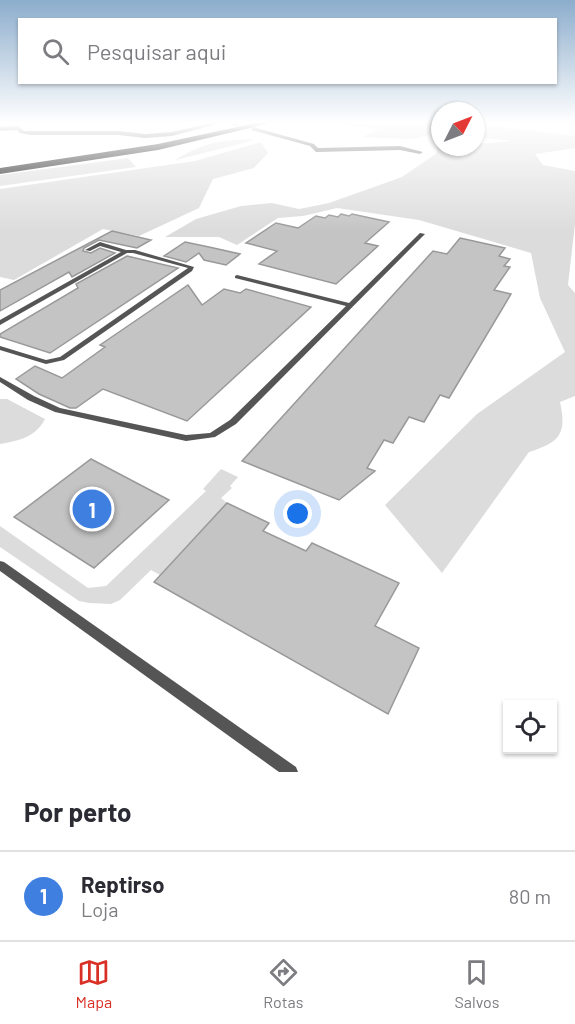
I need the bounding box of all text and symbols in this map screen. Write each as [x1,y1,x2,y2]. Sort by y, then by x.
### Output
search box [18,18,557,84]
icon: search [39,35,72,68]
text: Pesquisar aqui [87,38,226,64]
north arrow [431,102,485,156]
pin: 1 [72,486,112,532]
your location [283,499,312,528]
map controls [503,700,557,754]
button: locate [503,700,557,754]
text: Por perto [24,796,132,827]
text: Reptirso [81,871,164,897]
text: 1 [40,884,47,908]
text: 80 m [509,884,551,908]
text: Loja [81,897,118,921]
tab: Mapa [76,956,112,1011]
tab: Rotas [263,956,303,1011]
tab: Salvos [455,956,499,1011]

